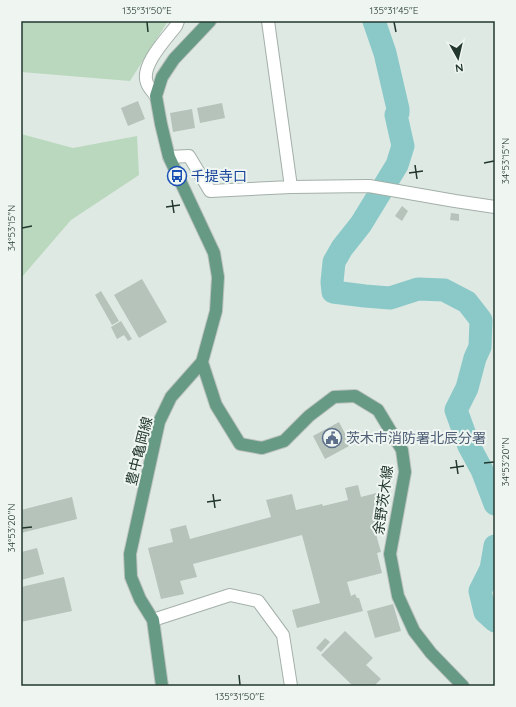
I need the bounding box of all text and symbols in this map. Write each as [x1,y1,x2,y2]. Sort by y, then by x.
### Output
text: 135°31'50"E [122,4,172,17]
text: 135°31'45"E [370,4,419,17]
north arrow [438,38,478,78]
text: N [454,60,464,75]
text: 34°53'15"N [499,138,512,184]
bus stop icon: 千提寺口 [166,165,188,187]
place label: 千提寺口 [191,167,247,185]
text: 34°53'15"N [5,205,18,251]
street label: 豊中亀岡線 [122,415,156,487]
public building icon: 茨木市消防署北辰分署 [321,427,343,449]
place label: 茨木市消防署北辰分署 [346,429,486,447]
text: 34°53'20"N [499,437,512,487]
street label: 余野茨木線 [369,464,397,536]
text: 34°53'20"N [5,503,18,553]
text: 135°31'50"E [215,690,265,703]

